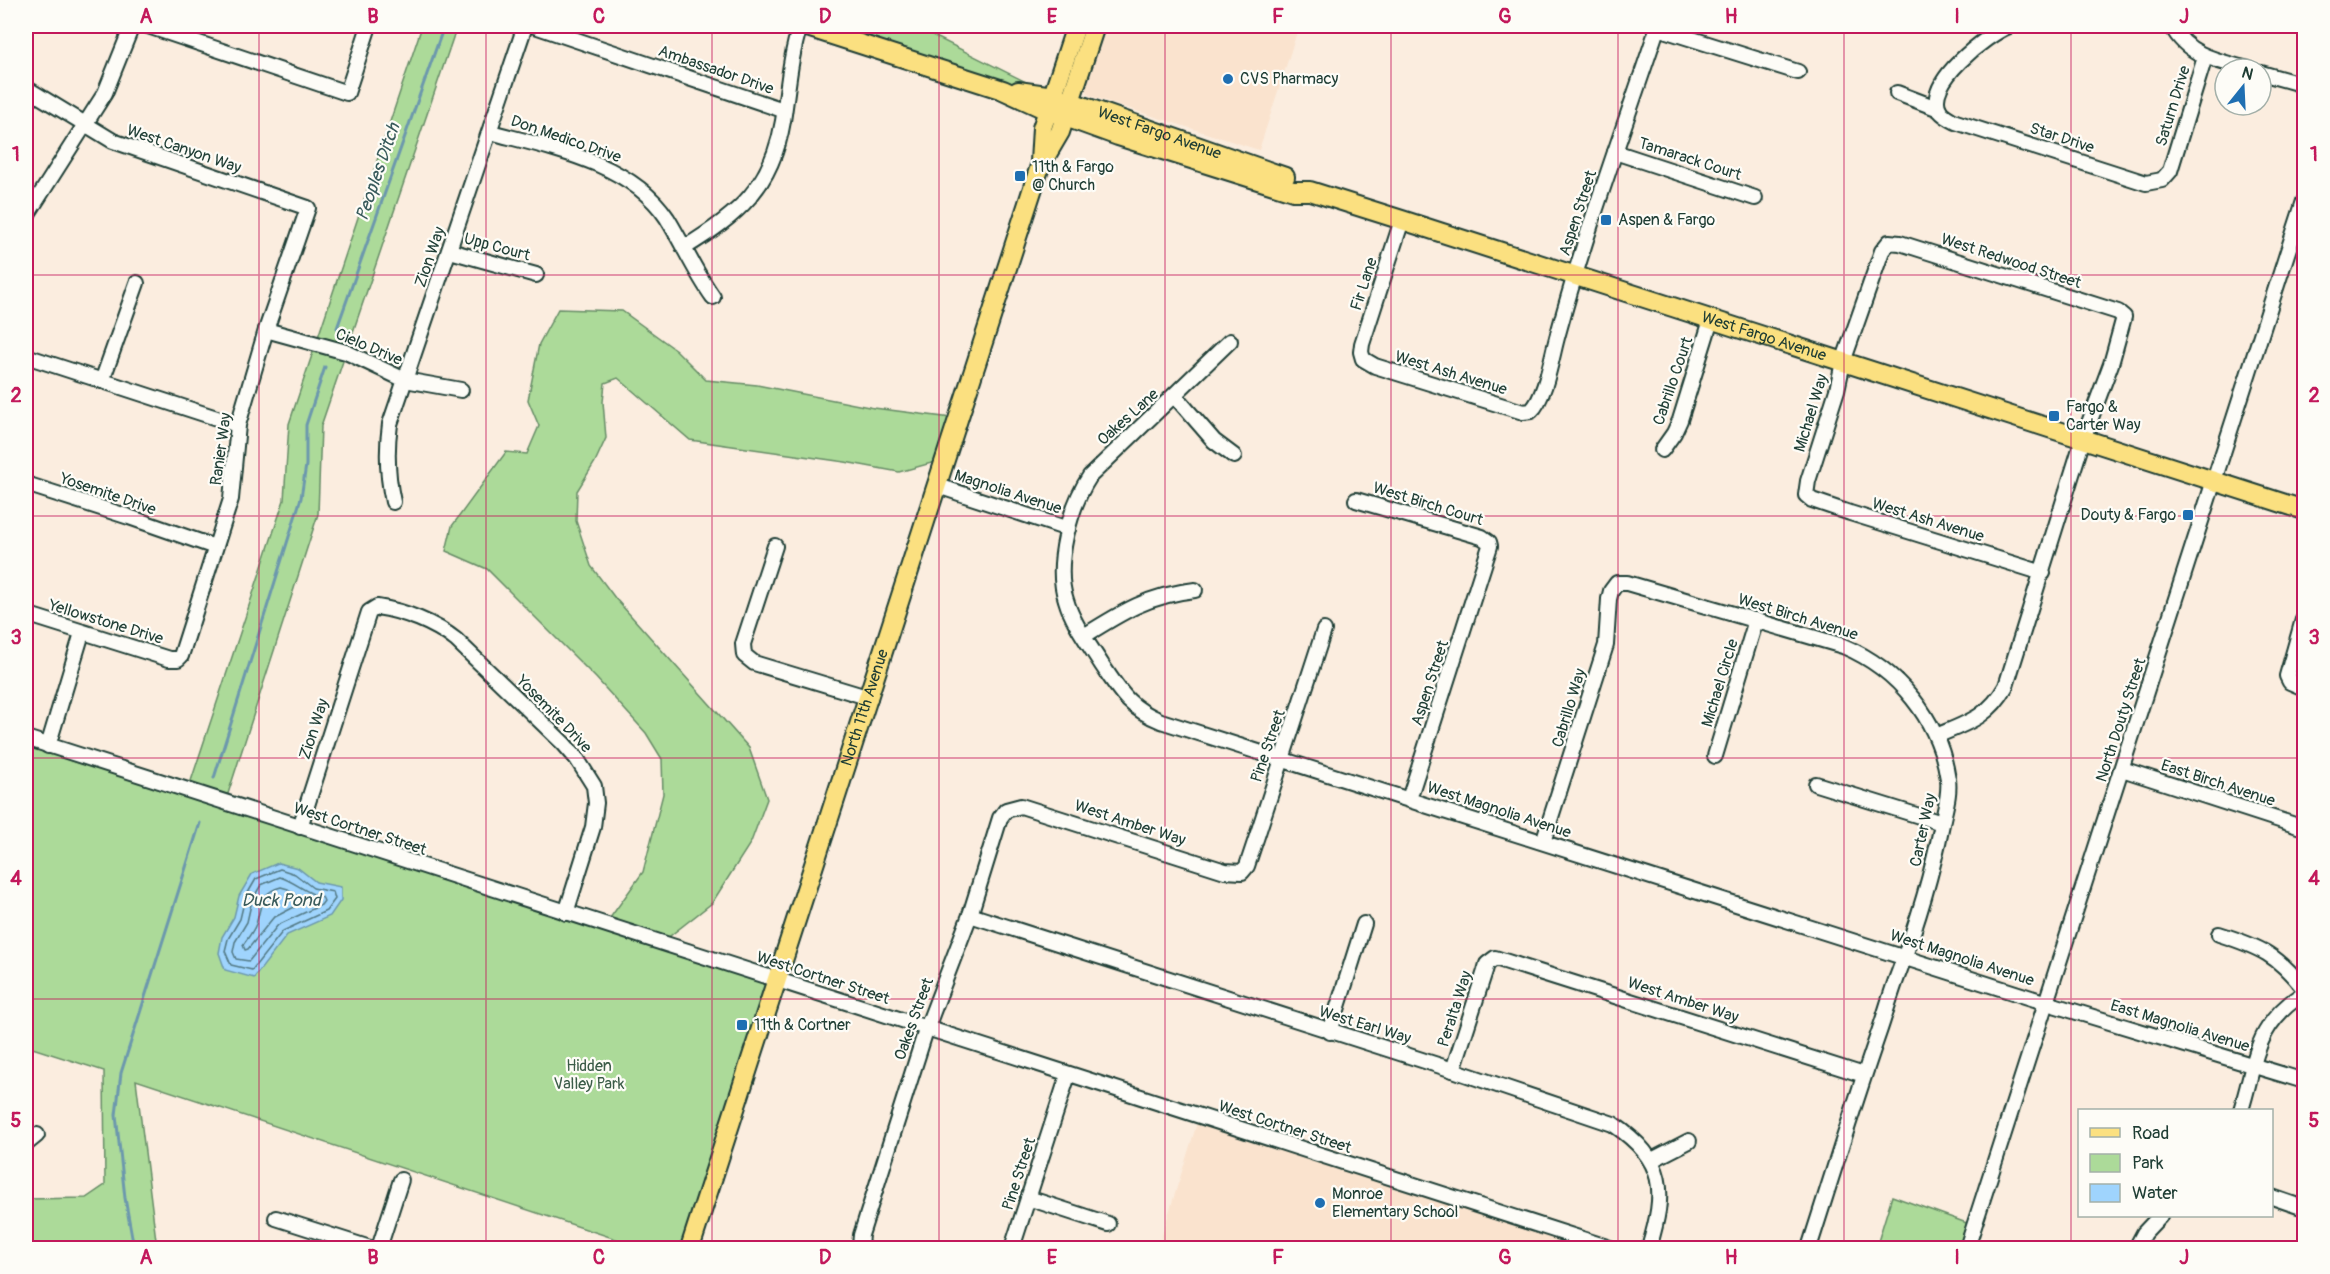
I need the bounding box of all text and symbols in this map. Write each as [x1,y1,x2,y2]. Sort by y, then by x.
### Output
text: A [140,4,153,29]
text: B [367,4,379,29]
text: C [593,4,605,29]
text: D [819,4,832,29]
text: E [1047,4,1058,29]
text: F [1272,4,1284,29]
text: G [1498,4,1512,29]
text: H [1725,4,1738,29]
text: I [1954,4,1960,29]
text: J [2179,4,2189,29]
street label: Ambassador Drive [656,41,776,99]
north arrow [2213,57,2273,117]
street label: Saturn Drive [2151,63,2195,149]
text: N [2239,63,2256,85]
place label: CVS Pharmacy [1240,69,1339,89]
marker: CVS Pharmacy [1221,72,1235,86]
street label: West Fargo Avenue [1095,102,1224,164]
street label: Don Medico Drive [508,111,624,167]
street label: Star Drive [2027,118,2097,158]
water label: Peoples Ditch [351,119,406,224]
street label: West Canyon Way [124,120,244,178]
street label: Tamarack Court [1636,133,1745,185]
text: 1 [12,142,20,167]
text: 1 [2310,142,2318,167]
place label: 11th & Fargo @ Church [1032,157,1114,195]
street label: Aspen Street [1555,167,1601,258]
marker: 11th & Fargo @ Church [1013,169,1027,183]
place label: Aspen & Fargo [1618,210,1716,230]
marker: Aspen & Fargo [1599,213,1613,227]
street label: Zion Way [410,224,450,290]
street label: Upp Court [462,229,533,266]
street label: West Redwood Street [1938,229,2084,293]
street label: Fir Lane [1346,255,1382,313]
street label: West Fargo Avenue [1699,307,1829,366]
street label: Cielo Drive [333,324,406,370]
street label: Cabrillo Court [1649,334,1698,428]
street label: West Ash Avenue [1392,346,1510,400]
street label: Michael Way [1790,371,1832,454]
text: 2 [10,383,22,408]
text: 2 [2308,383,2320,408]
street label: Oakes Lane [1093,384,1163,450]
place label: Fargo & Carter Way [2066,397,2141,435]
marker: Fargo & Carter Way [2047,409,2061,423]
street label: Ranier Way [206,411,236,487]
street label: Magnolia Avenue [952,465,1064,519]
street label: Yosemite Drive [56,468,159,520]
street label: West Birch Court [1371,478,1486,530]
street label: West Ash Avenue [1869,493,1987,547]
place label: Douty & Fargo [2081,505,2176,525]
marker: Douty & Fargo [2181,508,2195,522]
street label: West Birch Avenue [1736,589,1861,645]
street label: Yellowstone Drive [45,595,166,649]
text: 3 [10,625,22,650]
text: 3 [2308,625,2320,650]
street label: Aspen Street [1407,637,1453,728]
street label: Michael Circle [1697,637,1743,729]
street label: North 11th Avenue [837,646,893,769]
street label: North Douty Street [2091,655,2151,785]
street label: Cabrillo Way [1548,666,1591,750]
street label: Yosemite Drive [511,670,596,757]
street label: Zion Way [295,696,333,762]
street label: Pine Street [1246,707,1290,785]
street label: East Birch Avenue [2158,755,2278,811]
street label: West Magnolia Avenue [1424,777,1574,843]
street label: Carter Way [1905,791,1941,869]
street label: West Amber Way [1072,796,1188,850]
street label: West Cortner Street [291,798,430,860]
text: 4 [10,866,22,891]
text: 4 [2308,866,2320,891]
water label: Duck Pond [242,889,323,912]
street label: West Magnolia Avenue [1887,925,2037,991]
street label: West Cortner Street [754,947,893,1009]
street label: Peralta Way [1433,968,1477,1050]
street label: West Amber Way [1625,973,1741,1027]
street label: Oakes Street [890,975,938,1063]
street label: East Magnolia Avenue [2108,995,2252,1057]
street label: West Earl Way [1317,1002,1414,1049]
place label: 11th & Cortner [754,1015,851,1035]
marker: 11th & Cortner [735,1018,749,1032]
park label: Hidden Valley Park [554,1056,625,1094]
street label: West Cortner Street [1216,1096,1355,1158]
text: 5 [11,1108,22,1133]
text: 5 [2309,1108,2320,1133]
legend [2078,1109,2273,1217]
text: Road [2132,1122,2169,1145]
street label: Pine Street [998,1135,1040,1213]
text: Park [2132,1152,2164,1175]
text: Water [2132,1182,2178,1205]
place label: Monroe Elementary School [1332,1184,1458,1222]
marker: Monroe Elementary School [1313,1196,1327,1210]
text: A [140,1245,153,1270]
text: B [367,1245,379,1270]
text: C [593,1245,605,1270]
text: D [819,1245,832,1270]
text: E [1047,1245,1058,1270]
text: F [1272,1245,1284,1270]
text: G [1498,1245,1512,1270]
text: H [1725,1245,1738,1270]
text: I [1954,1245,1960,1270]
text: J [2179,1245,2189,1270]

